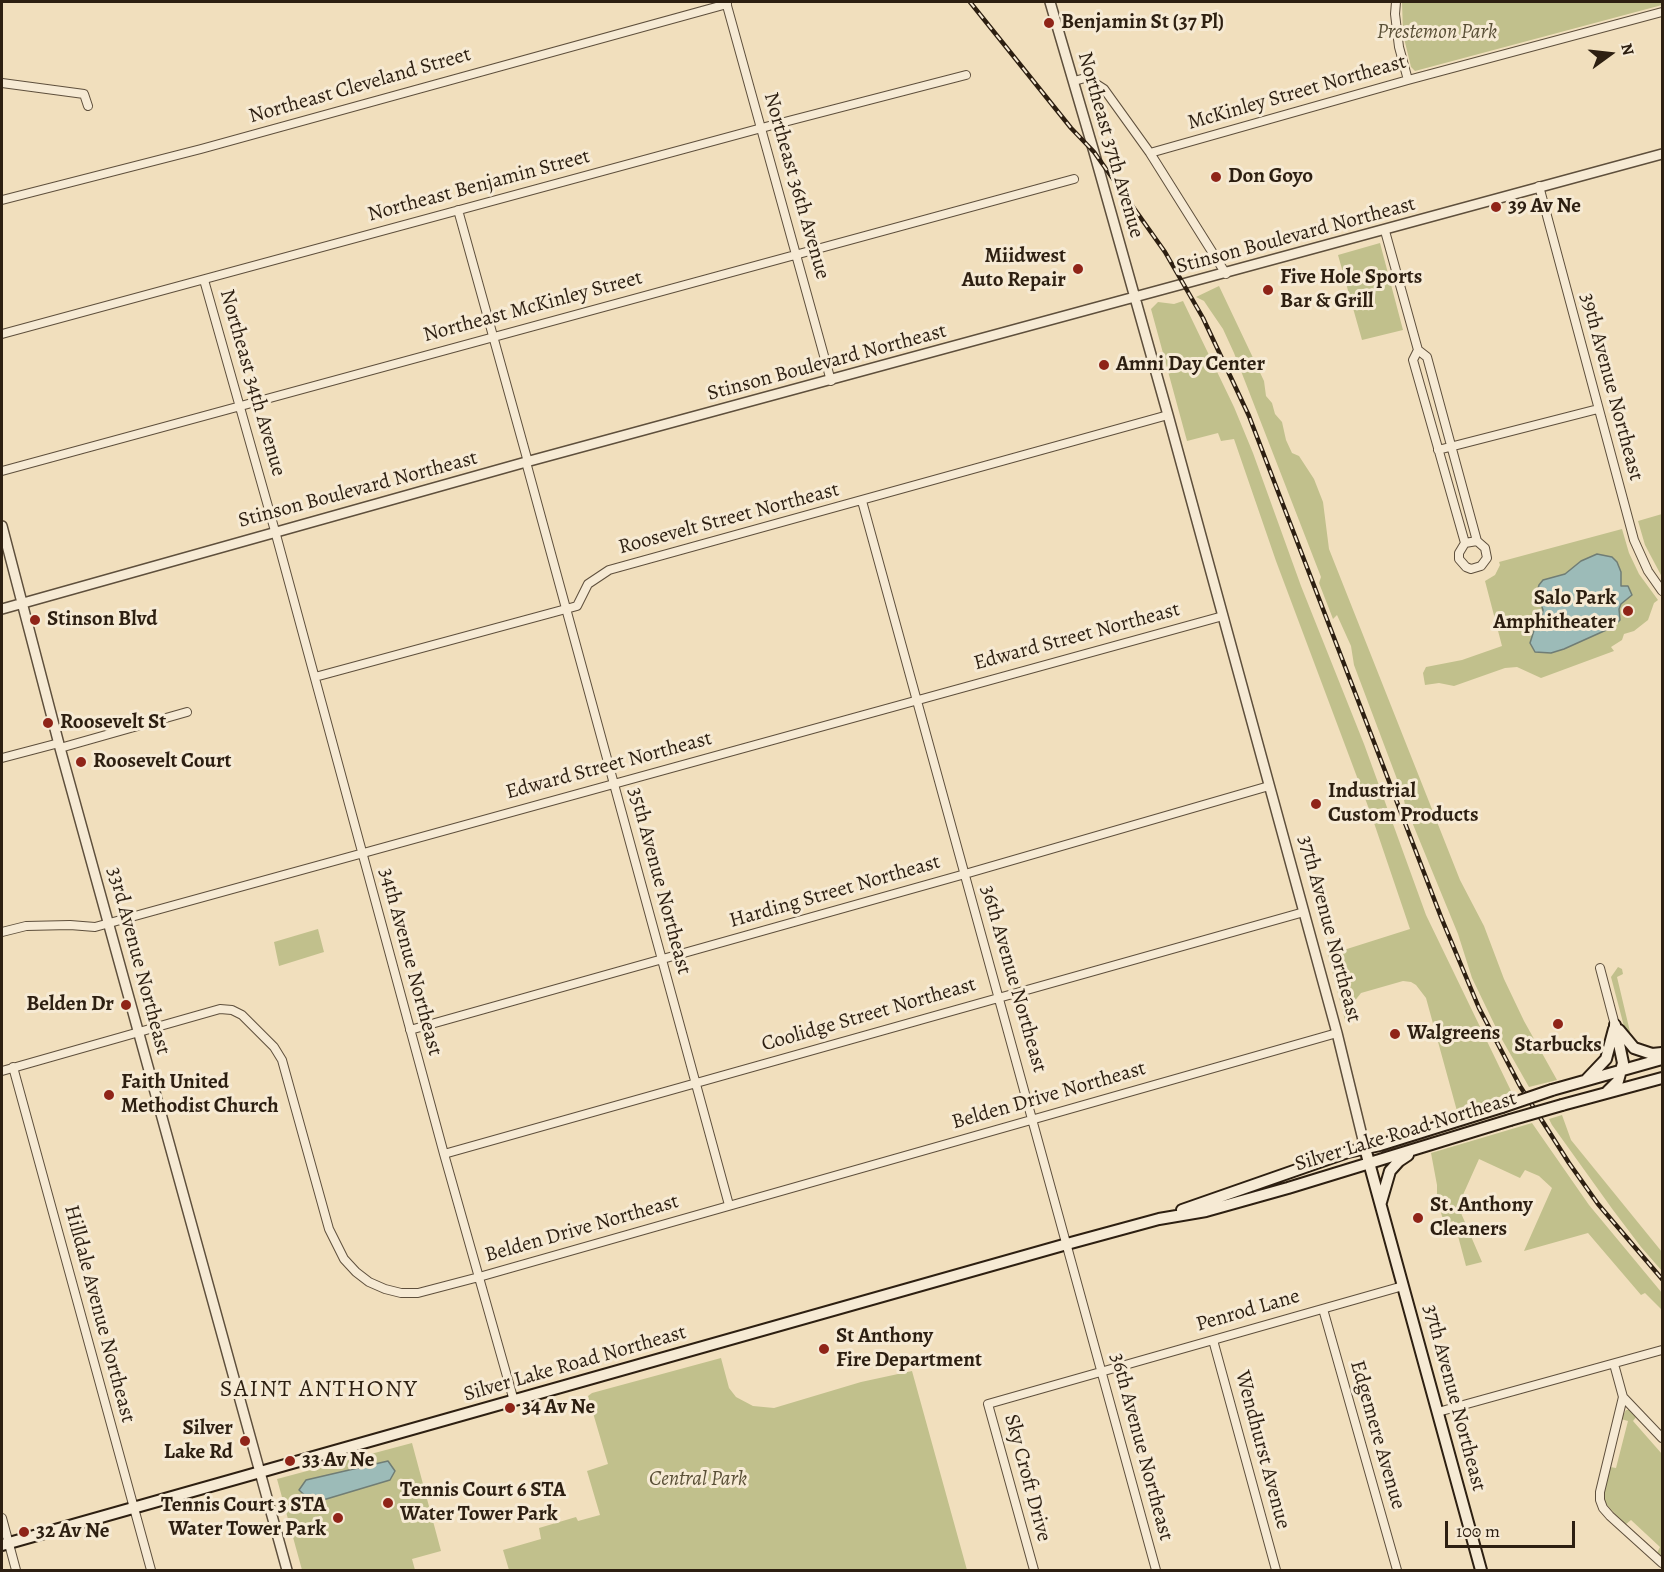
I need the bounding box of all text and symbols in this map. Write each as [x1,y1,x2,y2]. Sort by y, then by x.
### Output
place label: Benjamin St (37 Pl) [1061,10,1224,36]
marker: Benjamin St (37 Pl) [1042,16,1056,30]
park label: Prestemon Park [1377,20,1497,46]
north arrow [1580,24,1640,84]
text: N [1615,41,1640,58]
street label: Northeast Cleveland Street [246,42,474,130]
street label: Northeast 37th Avenue [1071,49,1149,241]
street label: McKinley Street Northeast [1185,50,1409,136]
street label: Northeast 36th Avenue [757,90,835,282]
street label: Northeast Benjamin Street [365,144,593,228]
place label: Don Goyo [1228,164,1313,190]
marker: Don Goyo [1209,170,1223,184]
street label: Stinson Boulevard Northeast [1174,192,1418,280]
place label: 39 Av Ne [1508,194,1581,220]
marker: 39 Av Ne [1489,200,1503,214]
place label: Miidwest Auto Repair [962,244,1066,294]
marker: Miidwest Auto Repair [1071,262,1085,276]
place label: Five Hole Sports Bar & Grill [1280,265,1422,315]
street label: Northeast McKinley Street [421,266,645,348]
marker: Five Hole Sports Bar & Grill [1261,283,1275,297]
street label: Northeast 34th Avenue [213,287,291,479]
street label: 39th Avenue Northeast [1574,290,1648,484]
street label: Stinson Boulevard Northeast [705,319,949,407]
place label: Amni Day Center [1116,352,1265,378]
marker: Amni Day Center [1097,358,1111,372]
street label: Stinson Boulevard Northeast [236,446,480,534]
street label: Roosevelt Street Northeast [616,477,842,561]
place label: Salo Park Amphitheater [1493,586,1616,636]
street label: Edward Street Northeast [971,597,1183,677]
marker: Salo Park Amphitheater [1621,604,1635,618]
place label: Stinson Blvd [47,607,158,633]
marker: Stinson Blvd [28,613,42,627]
place label: Roosevelt St [60,710,166,736]
marker: Roosevelt St [41,716,55,730]
street label: Edward Street Northeast [503,726,715,806]
place label: Roosevelt Court [93,749,232,775]
marker: Roosevelt Court [74,755,88,769]
place label: Industrial Custom Products [1328,779,1479,829]
street label: 35th Avenue Northeast [622,785,696,977]
marker: Industrial Custom Products [1309,797,1323,811]
street label: 37th Avenue Northeast [1292,833,1366,1025]
street label: Harding Street Northeast [727,850,943,934]
street label: 33rd Avenue Northeast [101,864,175,1058]
street label: 34th Avenue Northeast [373,865,447,1059]
street label: 36th Avenue Northeast [974,883,1052,1075]
street label: Coolidge Street Northeast [759,972,979,1058]
place label: Belden Dr [26,992,114,1018]
marker: Belden Dr [119,998,133,1012]
marker: Starbucks [1551,1017,1565,1031]
place label: Walgreens [1407,1021,1500,1047]
marker: Walgreens [1388,1027,1402,1041]
place label: Starbucks [1514,1033,1602,1059]
street label: Belden Drive Northeast [949,1056,1149,1136]
place label: Faith United Methodist Church [121,1070,279,1120]
street label: Silver Lake Road Northeast [1292,1086,1520,1178]
marker: Faith United Methodist Church [102,1088,116,1102]
street label: Belden Drive Northeast [482,1189,682,1269]
place label: St. Anthony Cleaners [1430,1193,1533,1243]
street label: Hilldale Avenue Northeast [58,1202,140,1426]
marker: St. Anthony Cleaners [1411,1211,1425,1225]
street label: Penrod Lane [1193,1284,1303,1338]
street label: 37th Avenue Northeast [1417,1302,1491,1494]
street label: Silver Lake Road Northeast [461,1320,689,1408]
place label: St Anthony Fire Department [836,1324,982,1374]
marker: St Anthony Fire Department [817,1342,831,1356]
street label: 36th Avenue Northeast [1104,1350,1178,1544]
street label: Edgemere Avenue [1344,1358,1410,1512]
street label: Wendhurst Avenue [1229,1368,1295,1532]
district label: SAINT ANTHONY [220,1376,418,1404]
place label: 34 Av Ne [522,1395,595,1421]
marker: 34 Av Ne [503,1401,517,1415]
street label: Sky Croft Drive [998,1412,1056,1544]
place label: Silver Lake Rd [164,1416,233,1466]
marker: Silver Lake Rd [238,1434,252,1448]
place label: 33 Av Ne [302,1448,374,1474]
marker: 33 Av Ne [283,1454,297,1468]
park label: Central Park [649,1467,747,1493]
place label: Tennis Court 6 STA Water Tower Park [400,1478,566,1528]
place label: Tennis Court 3 STA Water Tower Park [161,1493,326,1543]
marker: Tennis Court 6 STA Water Tower Park [381,1496,395,1510]
scale bar [1448,1509,1578,1547]
marker: Tennis Court 3 STA Water Tower Park [331,1511,345,1525]
place label: 32 Av Ne [36,1519,109,1545]
text: 100 m [1456,1519,1500,1543]
marker: 32 Av Ne [17,1525,31,1539]

